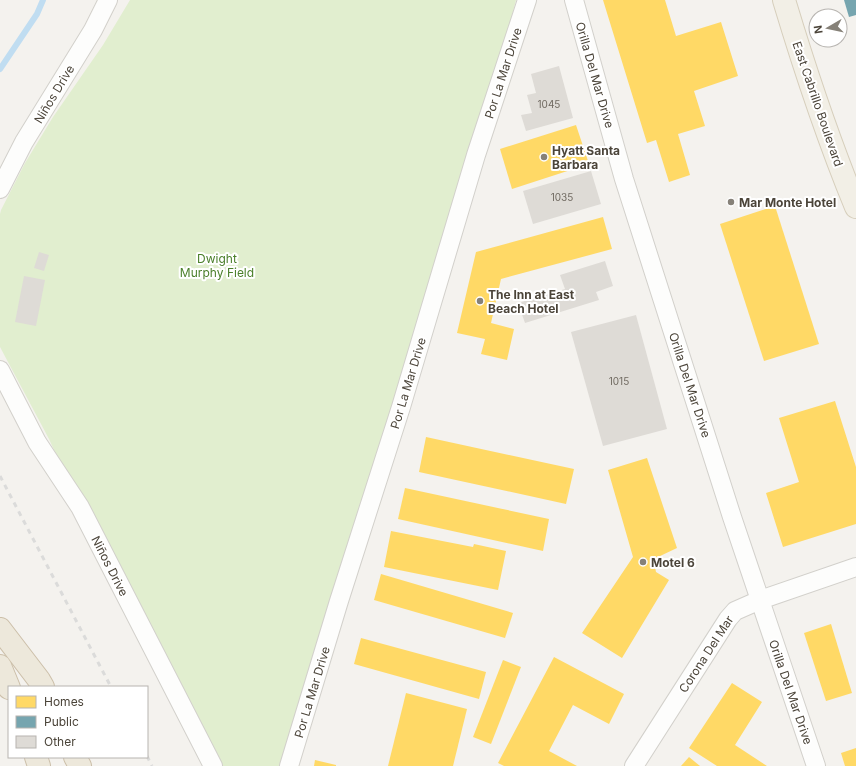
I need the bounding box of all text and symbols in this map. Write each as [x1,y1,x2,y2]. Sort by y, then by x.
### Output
north arrow [808,8,848,48]
street label: Orilla Del Mar Drive [573,20,617,130]
text: N [811,24,826,35]
street label: Por La Mar Drive [481,26,525,120]
street label: East Cabrillo Boulevard [790,39,846,169]
street label: Niños Drive [31,62,77,126]
house number: 1045 [538,98,560,110]
place label: Hyatt Santa Barbara [552,143,620,172]
marker: Hyatt Santa Barbara [539,152,549,162]
house number: 1035 [551,191,573,203]
place label: Mar Monte Hotel [739,195,836,210]
marker: Mar Monte Hotel [726,197,736,207]
park label: Dwight Murphy Field [180,251,254,280]
place label: The Inn at East Beach Hotel [488,287,575,316]
marker: The Inn at East Beach Hotel [475,296,485,306]
street label: Orilla Del Mar Drive [666,330,714,440]
street label: Por La Mar Drive [387,335,429,431]
house number: 1015 [609,375,629,387]
street label: Niños Drive [88,533,132,599]
place label: Motel 6 [651,555,695,570]
marker: Motel 6 [638,557,648,567]
street label: Corona Del Mar [676,612,737,695]
street label: Orilla Del Mar Drive [766,638,816,746]
street label: Por La Mar Drive [291,644,333,740]
legend [8,686,148,758]
text: Homes [44,694,84,709]
text: Public [44,714,79,729]
text: Other [44,734,76,749]

